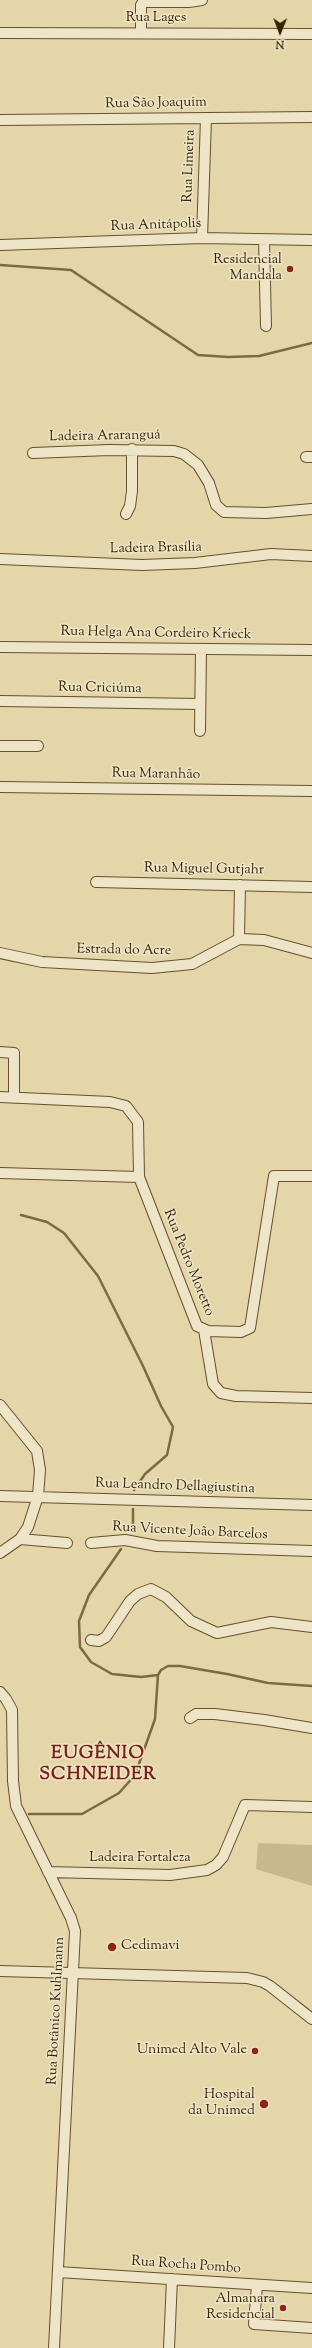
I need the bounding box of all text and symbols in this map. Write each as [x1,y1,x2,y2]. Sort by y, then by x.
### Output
street label: Rua Lages [126,11,186,27]
north arrow [260,12,300,52]
text: N [275,36,284,52]
street label: Rua São Joaquim [105,95,207,113]
street label: Rua Limeira [180,129,200,203]
street label: Rua Anitápolis [110,216,202,236]
place label: Residencial Mandala [213,253,282,286]
marker: Residencial Mandala [285,264,295,274]
street label: Ladeira Araranguá [49,428,161,446]
street label: Ladeira Brasília [110,540,202,558]
street label: Rua Helga Ana Cordeiro Krieck [60,624,252,644]
street label: Rua Criciúma [58,680,142,698]
street label: Rua Maranhão [112,766,200,784]
street label: Rua Miguel Gutjahr [144,861,264,879]
street label: Estrada do Acre [76,942,172,960]
street label: Rua Pedro Moretto [159,1207,217,1319]
street label: Rua Leandro Dellagiustina [95,1476,255,1498]
street label: Rua Vicente João Barcelos [112,1520,268,1544]
district label: EUGÊNIO SCHNEIDER [39,1744,157,1786]
street label: Ladeira Fortaleza [89,1851,191,1867]
street label: Rua Botânico Kuhlmann [45,1936,69,2086]
place label: Cedimavi [121,1939,179,1955]
marker: Cedimavi [106,1941,118,1953]
place label: Unimed Alto Vale [137,2043,247,2059]
marker: Unimed Alto Vale [250,2046,260,2056]
place label: Hospital da Unimed [188,2088,255,2120]
marker: Hospital da Unimed [258,2098,270,2110]
street label: Rua Rocha Pombo [131,2254,241,2278]
place label: Almanara Residencial [206,2292,275,2324]
marker: Almanara Residencial [278,2303,288,2313]

